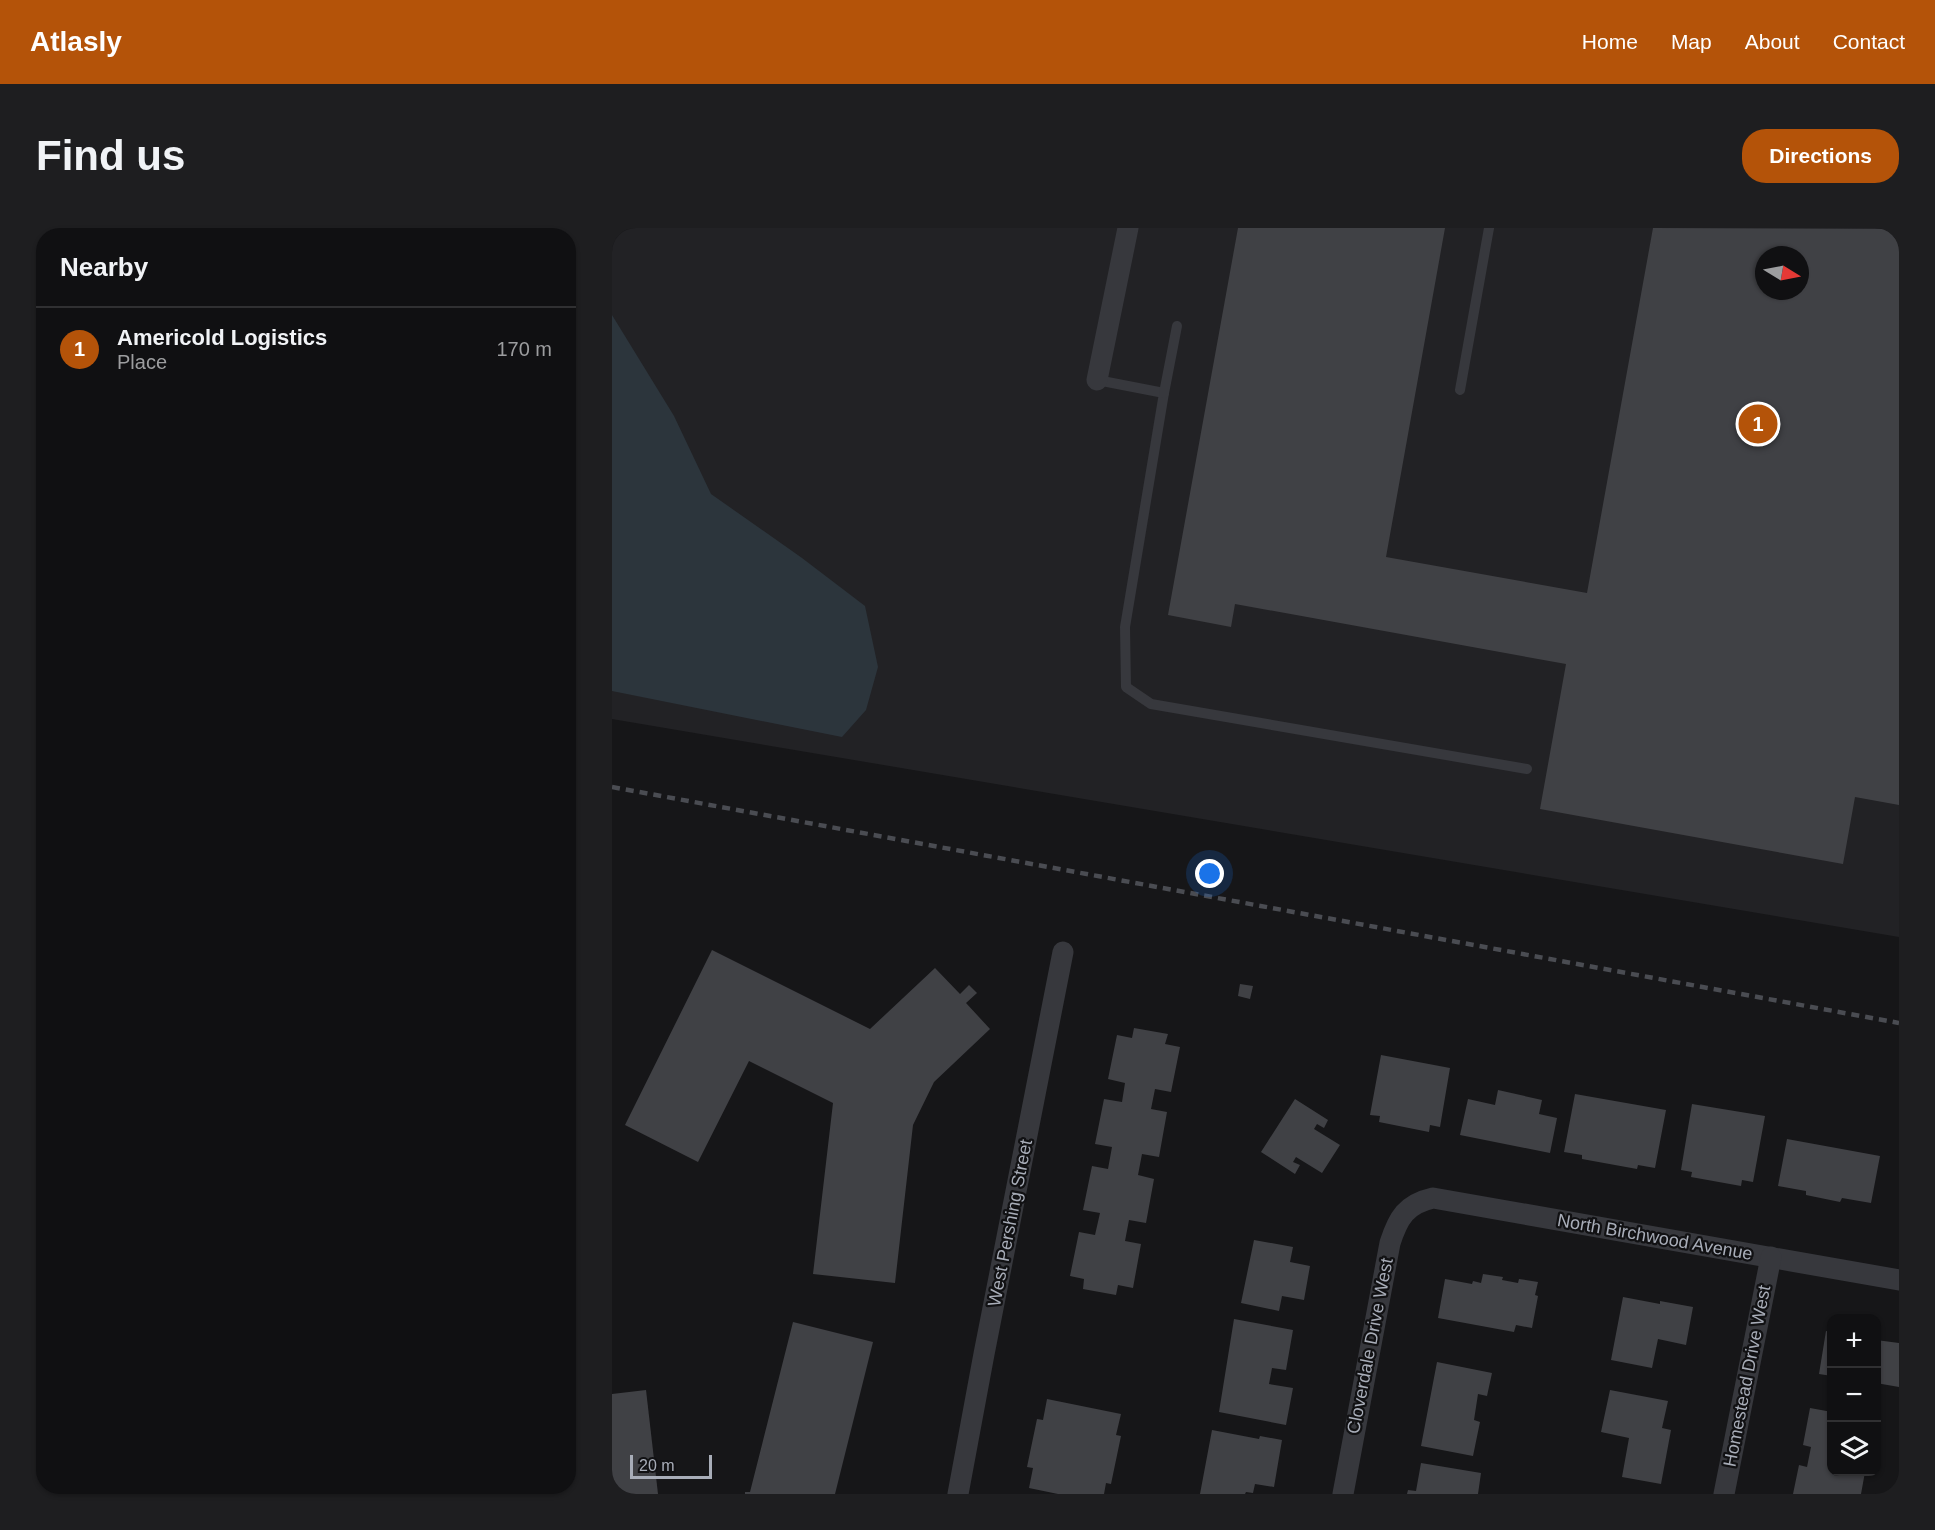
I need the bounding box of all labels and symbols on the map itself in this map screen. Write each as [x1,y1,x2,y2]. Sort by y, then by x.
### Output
north arrow [1755,246,1809,300]
pin: 1 [1738,402,1778,446]
your location [1195,859,1224,888]
street label: West Pershing Street [984,1138,1036,1308]
street label: North Birchwood Avenue [1556,1210,1754,1264]
street label: Cloverdale Drive West [1343,1256,1397,1436]
street label: Homestead Drive West [1720,1283,1774,1469]
scale bar [630,1452,712,1480]

